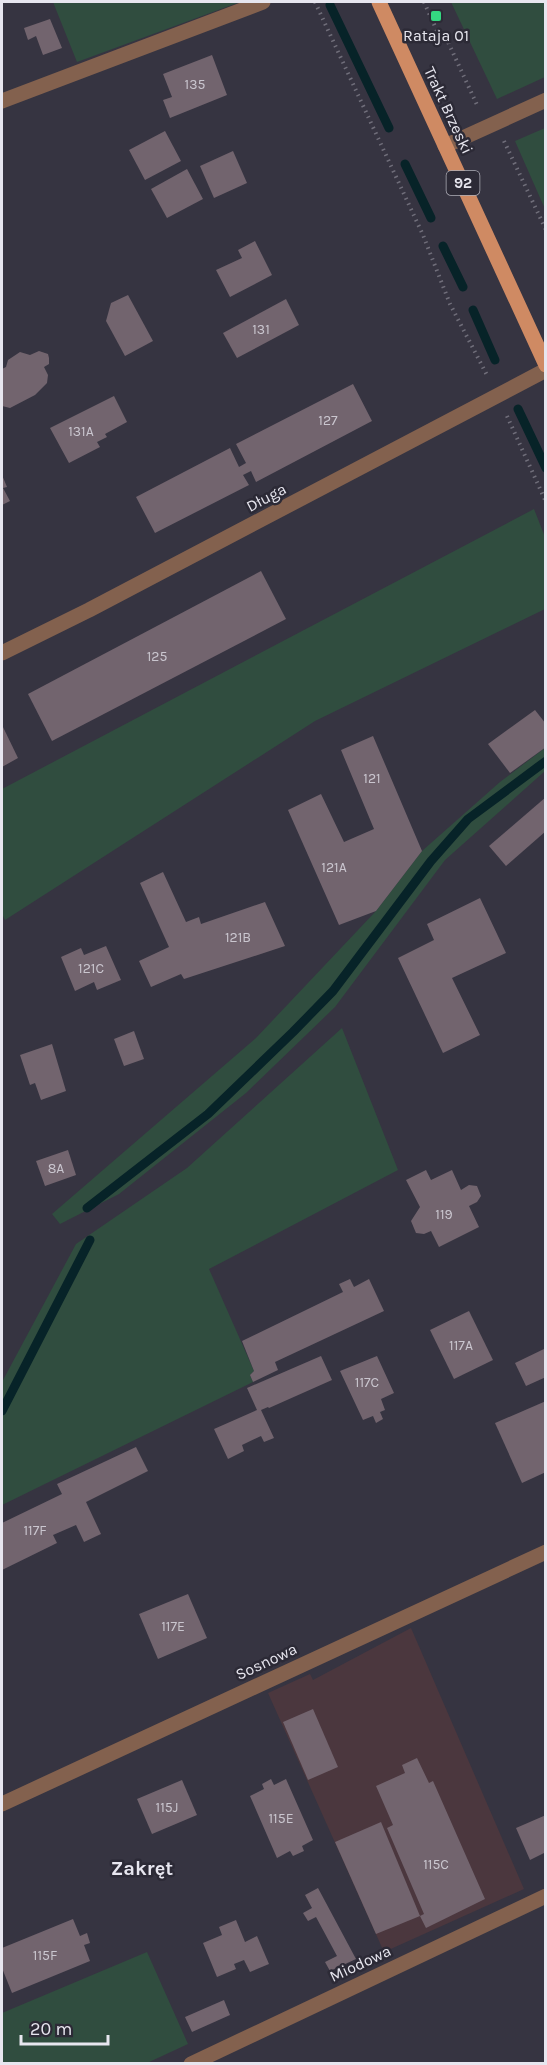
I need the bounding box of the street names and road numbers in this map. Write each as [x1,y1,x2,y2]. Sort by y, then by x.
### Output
street label: Trakt Brzeski [420,64,477,157]
road number: 92 [446,171,480,195]
street label: Długa [243,479,289,516]
street label: Sosnowa [232,1639,300,1684]
street label: Miodowa [326,1941,394,1986]

